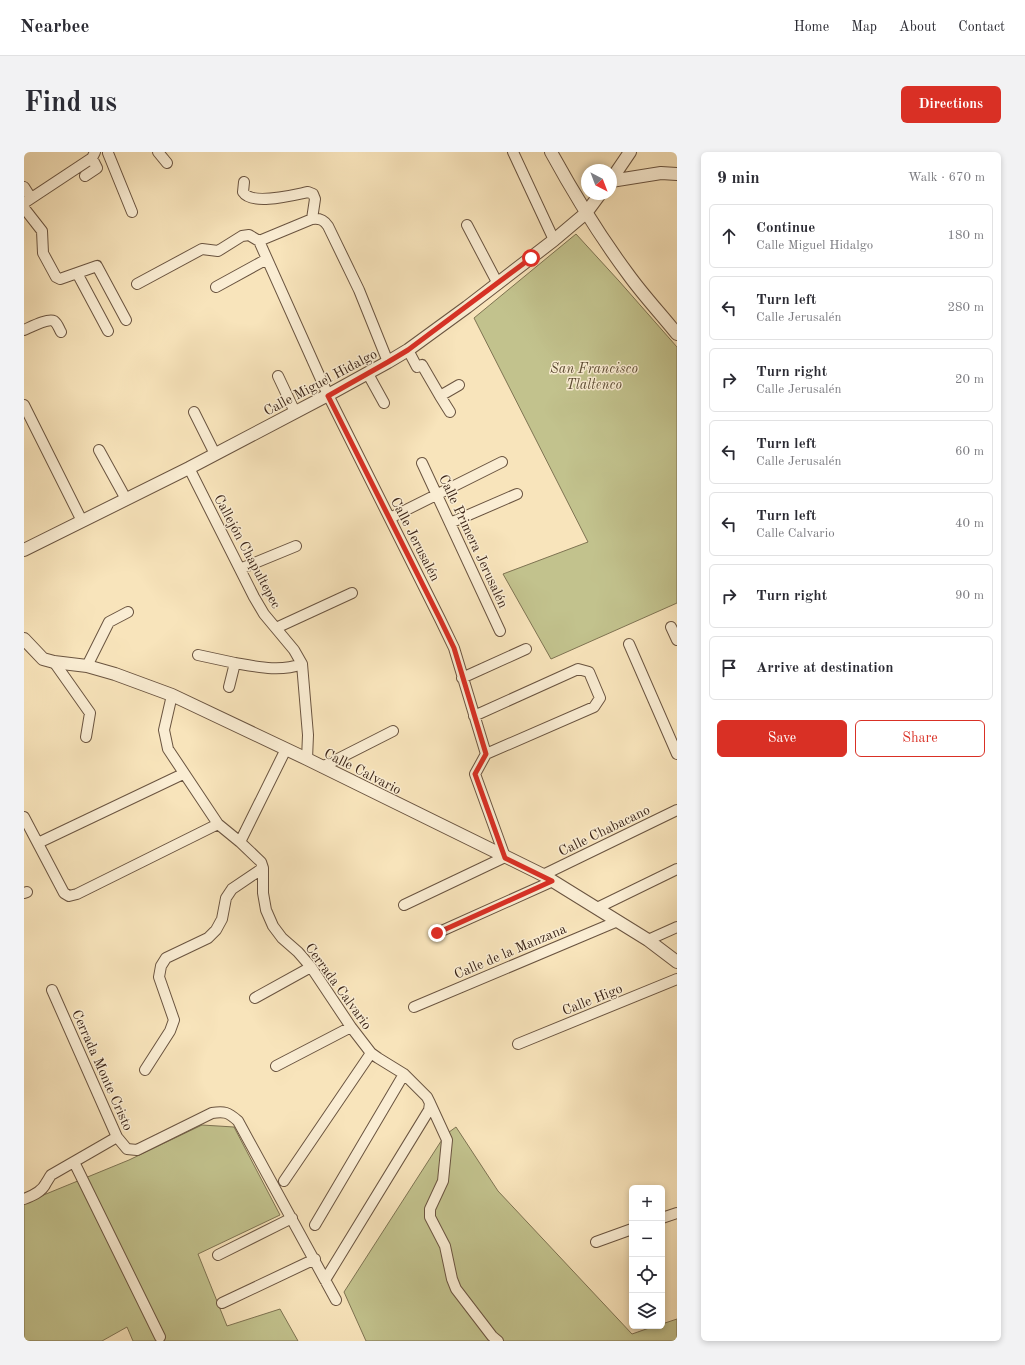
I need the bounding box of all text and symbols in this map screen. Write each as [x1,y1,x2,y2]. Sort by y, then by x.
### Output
text: Nearbee [20,18,89,37]
text: Home [794,20,829,34]
text: Map [851,20,877,34]
text: About [899,20,936,34]
text: Contact [958,20,1005,34]
button: Directions [901,86,1001,123]
text: Find us [24,90,117,118]
north arrow [581,164,617,200]
text: 9 min [717,170,760,187]
text: Walk · 670 m [908,171,985,184]
text: Continue [756,221,815,236]
icon: ahead [718,225,740,247]
text: 180 m [947,229,984,242]
text: Calle Miguel Hidalgo [756,239,873,252]
route start [522,249,540,267]
text: Turn left [756,293,816,308]
icon: left [718,297,740,319]
text: 280 m [947,301,984,314]
text: Calle Jerusalén [756,311,842,324]
street label: Calle Miguel Hidalgo [261,347,380,419]
park label: San Francisco Tlaltenco [550,362,638,392]
text: Turn right [756,365,827,380]
icon: right [718,369,740,391]
text: 20 m [955,373,984,386]
text: Calle Jerusalén [756,383,842,396]
text: Turn left [756,437,816,452]
icon: left [718,441,740,463]
text: 60 m [955,445,984,458]
text: Calle Jerusalén [756,455,842,468]
street label: Calle Primera Jerusalén [436,473,510,611]
street label: Callejón Chapultepec [211,492,283,611]
street label: Calle Jerusalén [388,495,442,584]
text: Turn left [756,509,816,524]
icon: left [718,513,740,535]
text: 40 m [955,517,984,530]
text: Calle Calvario [756,527,835,540]
icon: right [718,585,740,607]
text: Turn right [756,589,827,604]
text: 90 m [955,589,984,602]
icon: arrive [718,657,740,679]
text: Arrive at destination [756,661,894,676]
button: Save [717,720,847,757]
button: Share [855,720,985,757]
street label: Calle Calvario [322,746,403,797]
street label: Calle Chabacano [557,803,652,859]
street label: Calle de la Manzana [452,922,569,982]
route end [428,924,446,942]
street label: Cerrada Calvario [302,941,374,1032]
street label: Calle Higo [560,982,624,1018]
street label: Cerrada Monte Cristo [69,1008,135,1133]
map controls [629,1185,665,1329]
button: + [629,1185,665,1221]
button: − [629,1221,665,1257]
button: locate [629,1257,665,1293]
button: layers [629,1293,665,1329]

